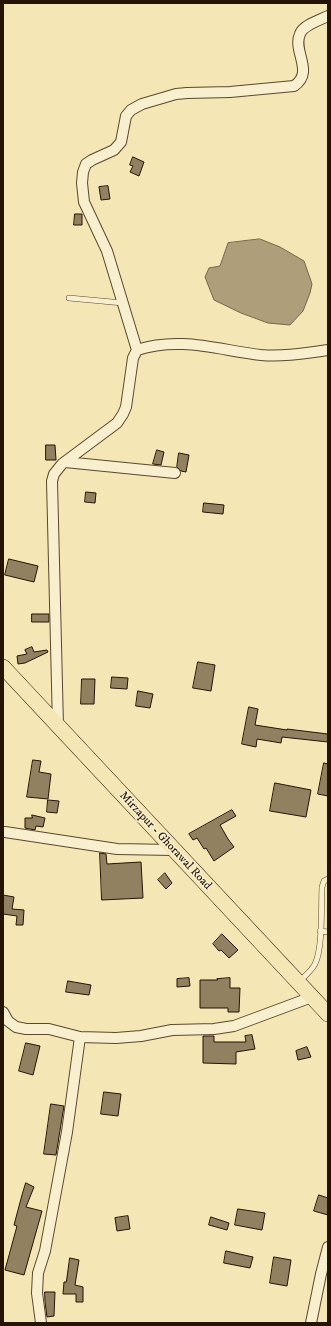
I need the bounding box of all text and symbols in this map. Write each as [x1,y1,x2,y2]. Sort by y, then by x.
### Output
street label: Mirzapur - Ghorawal Road [116,789,214,893]

